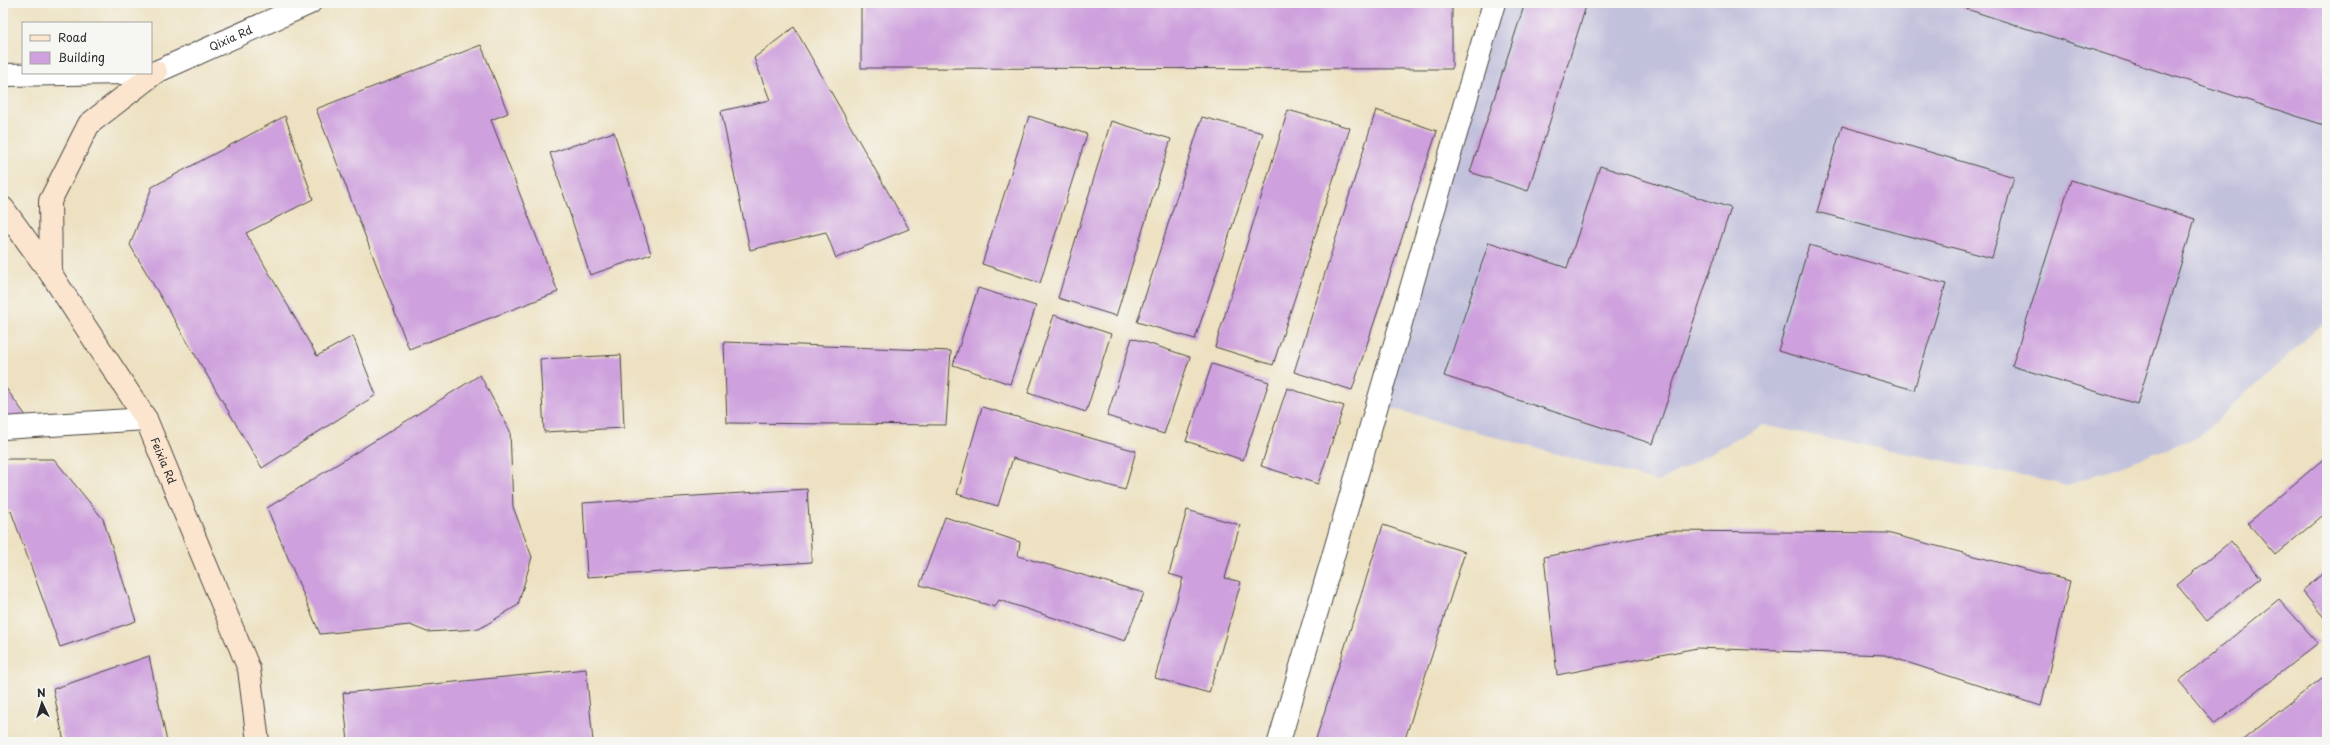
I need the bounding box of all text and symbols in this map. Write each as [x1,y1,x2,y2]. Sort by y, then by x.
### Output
street label: Qixia Rd [206,21,255,55]
legend [22,22,152,74]
text: Road [58,28,87,46]
text: Building [58,48,105,66]
street label: Feixia Rd [146,435,181,487]
north arrow [22,683,62,723]
text: N [36,684,46,701]

